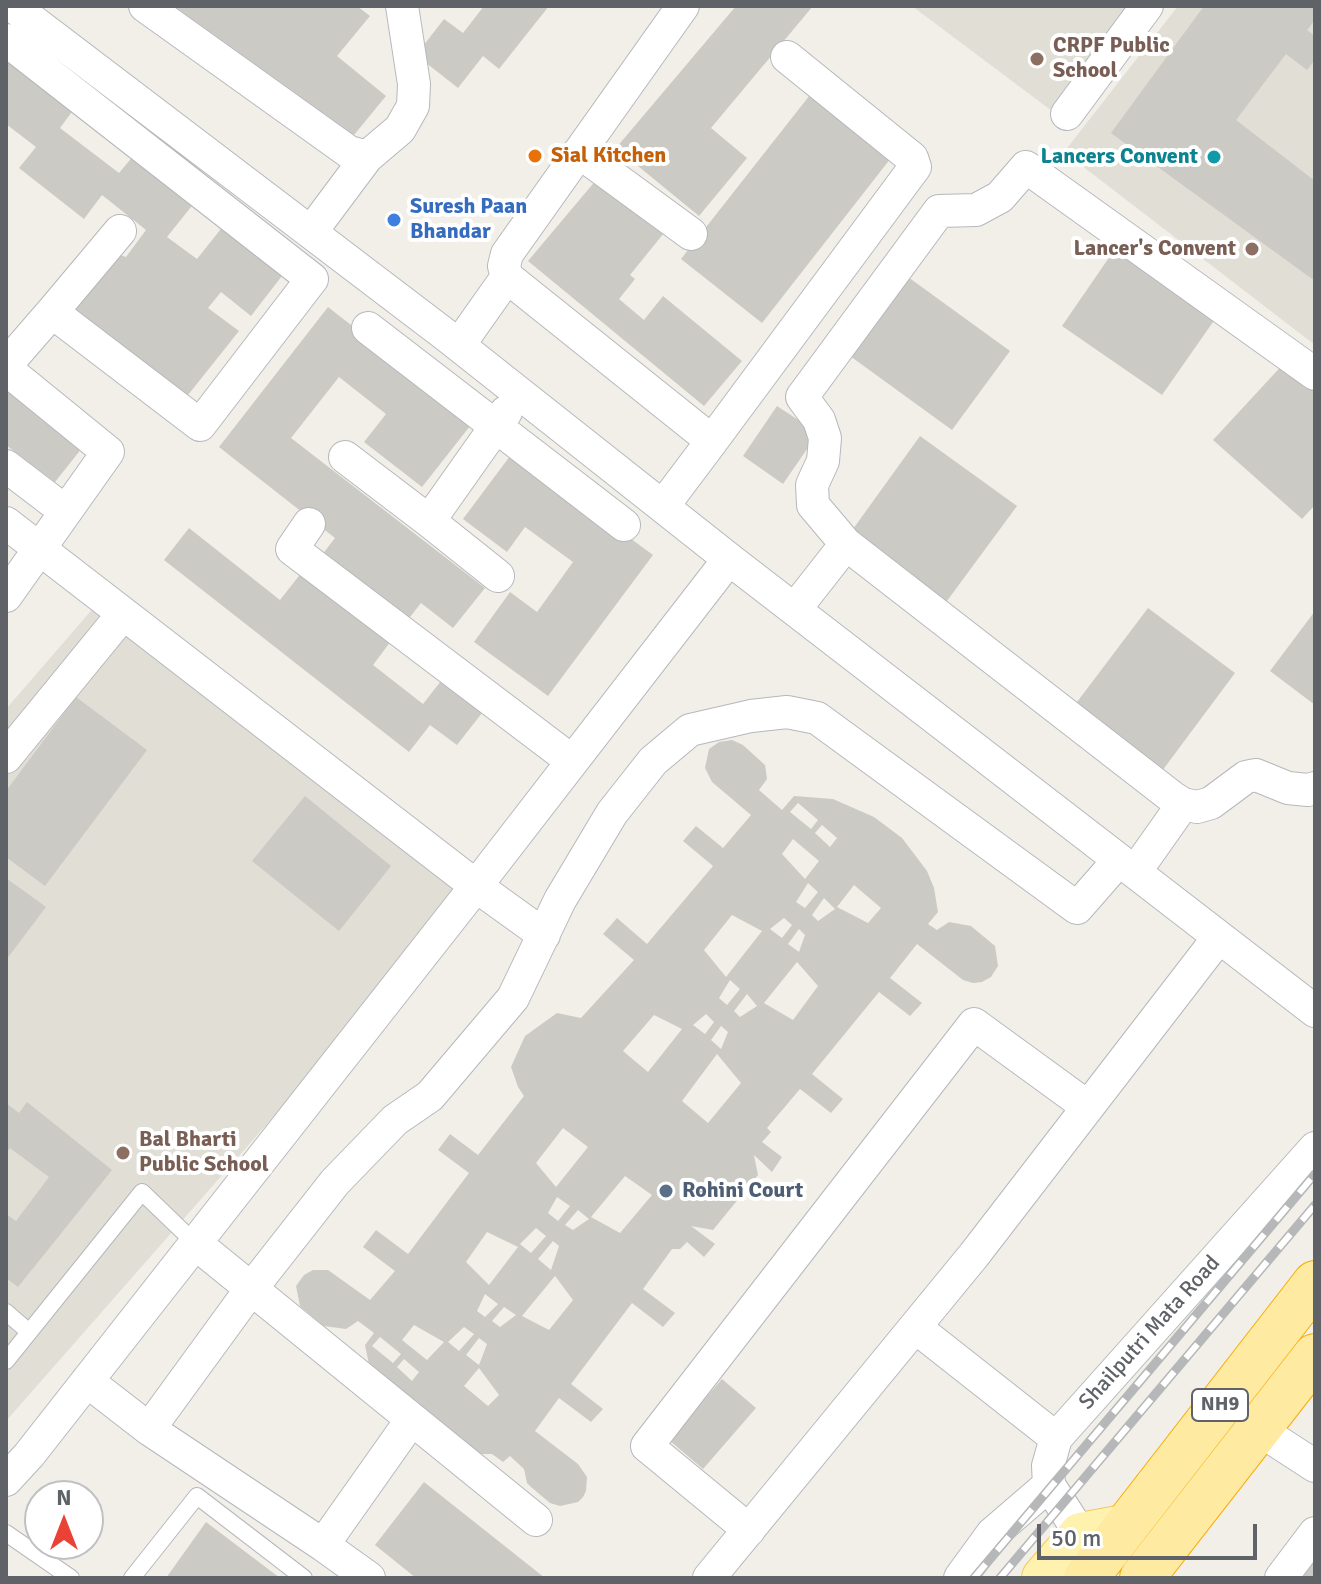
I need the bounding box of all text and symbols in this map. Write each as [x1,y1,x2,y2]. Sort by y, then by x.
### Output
place label: CRPF Public School [1053,33,1170,84]
marker: CRPF Public School [1028,50,1046,68]
place label: Sial Kitchen [551,143,666,169]
place label: Lancers Convent [1041,144,1198,170]
marker: Sial Kitchen [526,147,544,165]
marker: Lancers Convent [1205,148,1223,166]
place label: Suresh Paan Bhandar [410,194,527,246]
marker: Suresh Paan Bhandar [385,211,403,229]
place label: Lancer's Convent [1073,236,1236,262]
marker: Lancer's Convent [1243,240,1261,258]
place label: Bal Bharti Public School [139,1127,269,1178]
marker: Bal Bharti Public School [114,1144,132,1162]
place label: Rohini Court [682,1178,803,1204]
marker: Rohini Court [657,1182,675,1200]
street label: Shailputri Mata Road [1074,1251,1226,1415]
road number: NH9 [1192,1389,1248,1421]
north arrow [24,1480,104,1560]
text: N [56,1484,72,1511]
scale bar [1041,1508,1261,1558]
text: 50 m [1051,1523,1101,1553]

